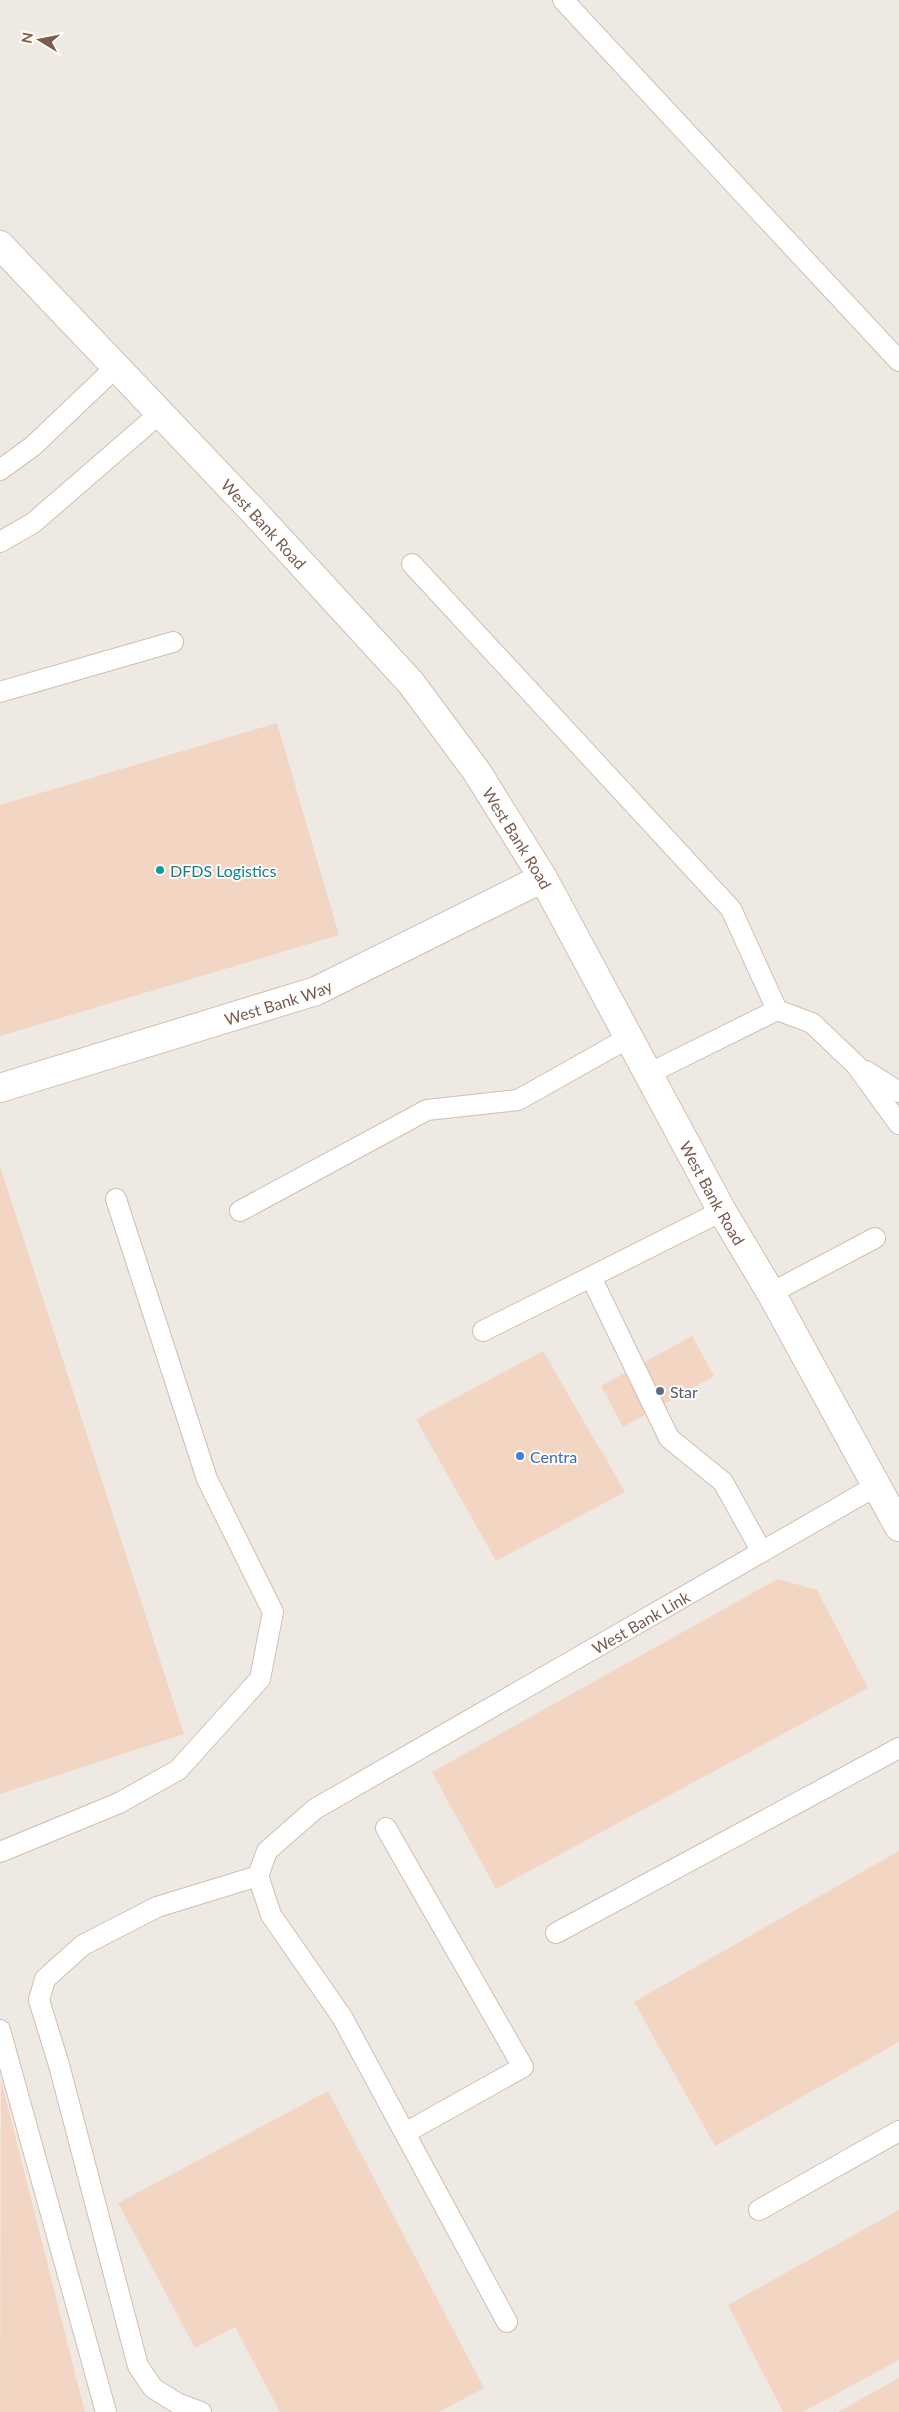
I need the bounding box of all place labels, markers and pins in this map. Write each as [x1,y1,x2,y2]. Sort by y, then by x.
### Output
place label: DFDS Logistics [170,861,276,880]
marker: DFDS Logistics [154,864,166,876]
place label: Star [670,1382,698,1401]
marker: Star [654,1385,666,1397]
place label: Centra [530,1447,577,1466]
marker: Centra [514,1450,526,1462]

